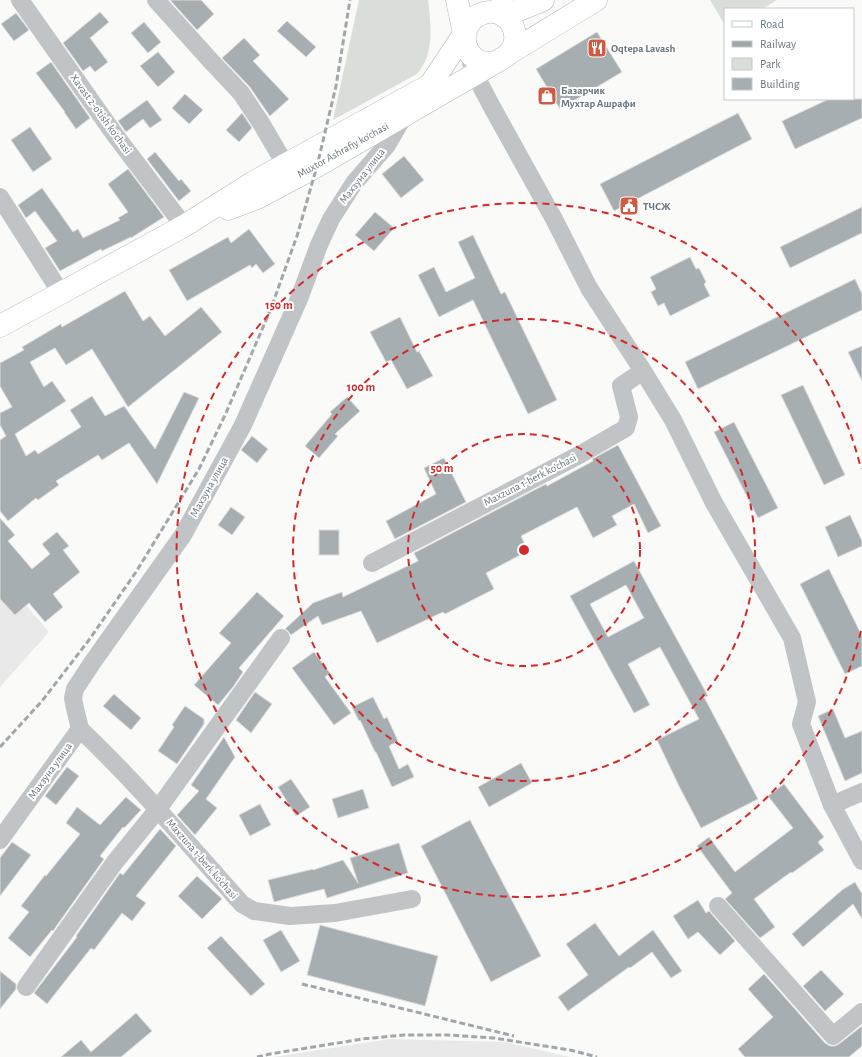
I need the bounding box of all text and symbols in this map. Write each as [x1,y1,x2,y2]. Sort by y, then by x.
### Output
legend [724,8,854,100]
text: Road [760,18,784,30]
restaurant icon: Oqtepa Lavash [586,37,608,59]
text: Railway [760,38,796,51]
place label: Oqtepa Lavash [611,43,675,54]
text: Park [760,58,781,70]
street label: Xavast 2-o'tish ko'chasi [68,72,134,156]
text: Building [760,78,800,90]
shop icon: Базарчик Мухтар Ашрафи [536,85,558,107]
place label: Базарчик Мухтар Ашрафи [561,85,636,109]
street label: Muxtor Ashrafiy ko'chasi [295,120,391,180]
street label: Махзуна улица [337,146,387,206]
public building icon: ТЧСЖ [618,195,640,217]
place label: ТЧСЖ [643,201,671,212]
text: 150 m [265,299,293,311]
text: 100 m [347,381,375,393]
street label: Maxzuna 1-berk ko'chasi [482,452,578,508]
street label: Махзуна улица [188,455,230,519]
text: 50 m [431,462,454,474]
centre of rings [517,543,531,557]
street label: Махзуна улица [26,741,74,801]
street label: Maxzuna 1-berk ko'chasi [164,817,240,901]

